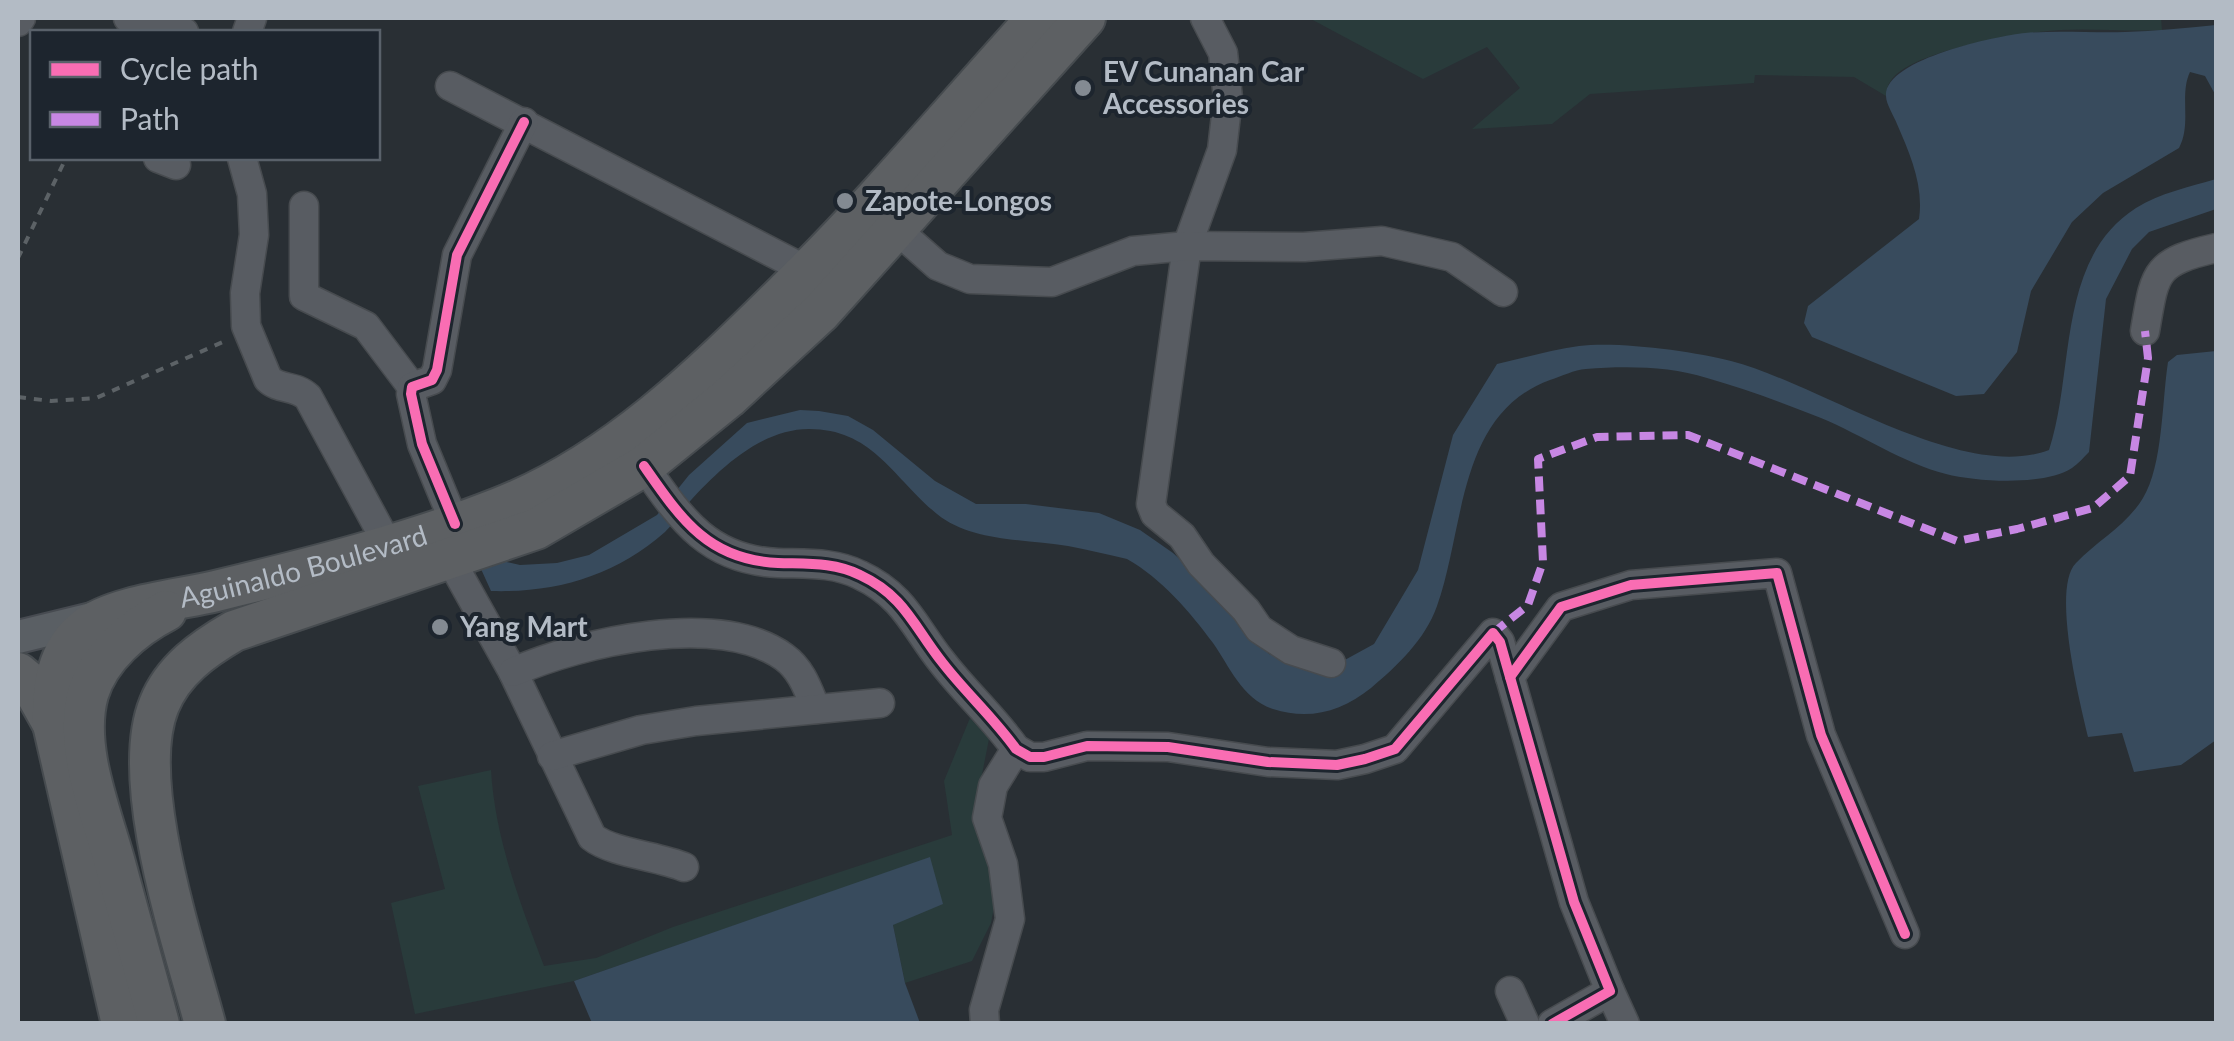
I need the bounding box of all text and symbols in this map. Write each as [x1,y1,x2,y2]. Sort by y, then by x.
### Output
legend [30,30,380,160]
text: Cycle path [120,50,259,86]
place label: EV Cunanan Car Accessories [1102,54,1305,120]
marker: EV Cunanan Car Accessories [1072,77,1094,99]
text: Path [120,100,180,136]
place label: Zapote-Longos [865,183,1052,217]
marker: Zapote-Longos [834,190,856,212]
street label: Aguinaldo Boulevard [177,517,431,614]
place label: Yang Mart [459,609,588,643]
marker: Yang Mart [429,616,451,638]

